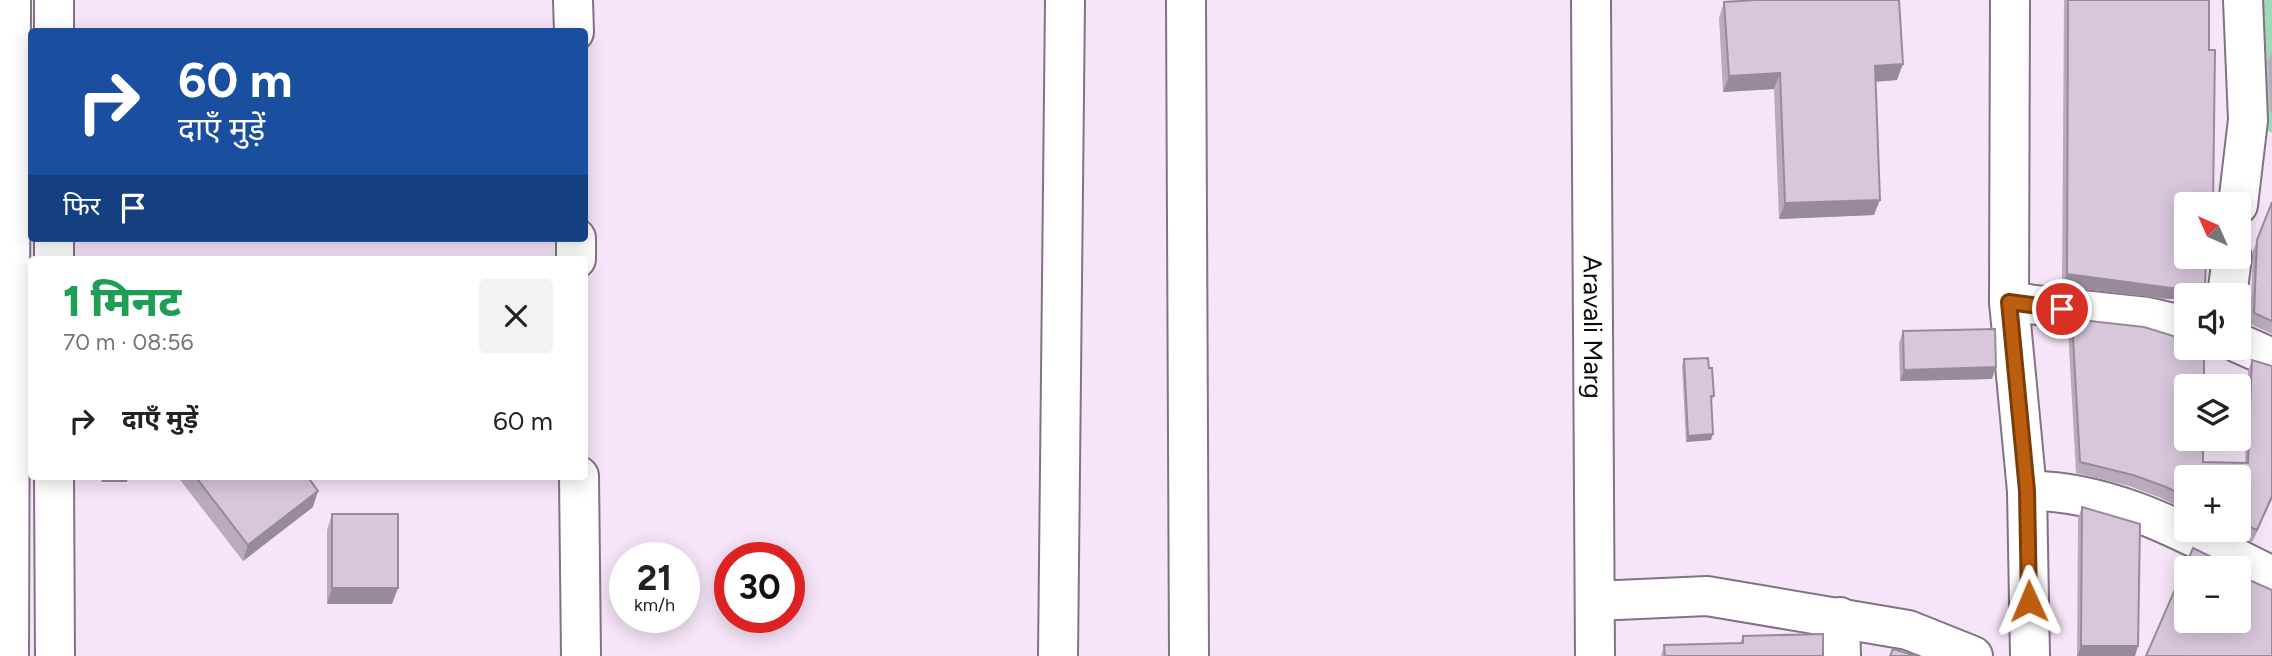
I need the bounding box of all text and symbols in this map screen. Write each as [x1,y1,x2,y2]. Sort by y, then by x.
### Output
text: 60 m [178,50,293,109]
icon: right [63,56,154,147]
text: दाएँ मुड़ें [178,110,265,148]
icon: arrive [114,189,152,227]
text: फिर [63,190,100,222]
north arrow [2174,192,2250,270]
map controls [2174,192,2251,633]
street label: Aravali Marg [1577,255,1609,399]
text: 1 मिनट [63,276,181,327]
button: close [479,279,553,353]
pin [2032,279,2092,339]
button: sound [2174,283,2251,360]
icon: arrive [2043,290,2081,328]
text: 70 m · 08:56 [63,328,193,356]
button: layers [2174,374,2251,451]
icon: right [63,402,101,440]
text: दाएँ मुड़ें [122,403,198,435]
text: 60 m [493,405,553,437]
button: + [2174,465,2251,542]
speed limit sign: 30 [714,542,805,633]
button: − [2174,556,2251,633]
text: 21 [637,557,672,599]
position arrow [1992,564,2066,638]
text: km/h [634,594,675,616]

